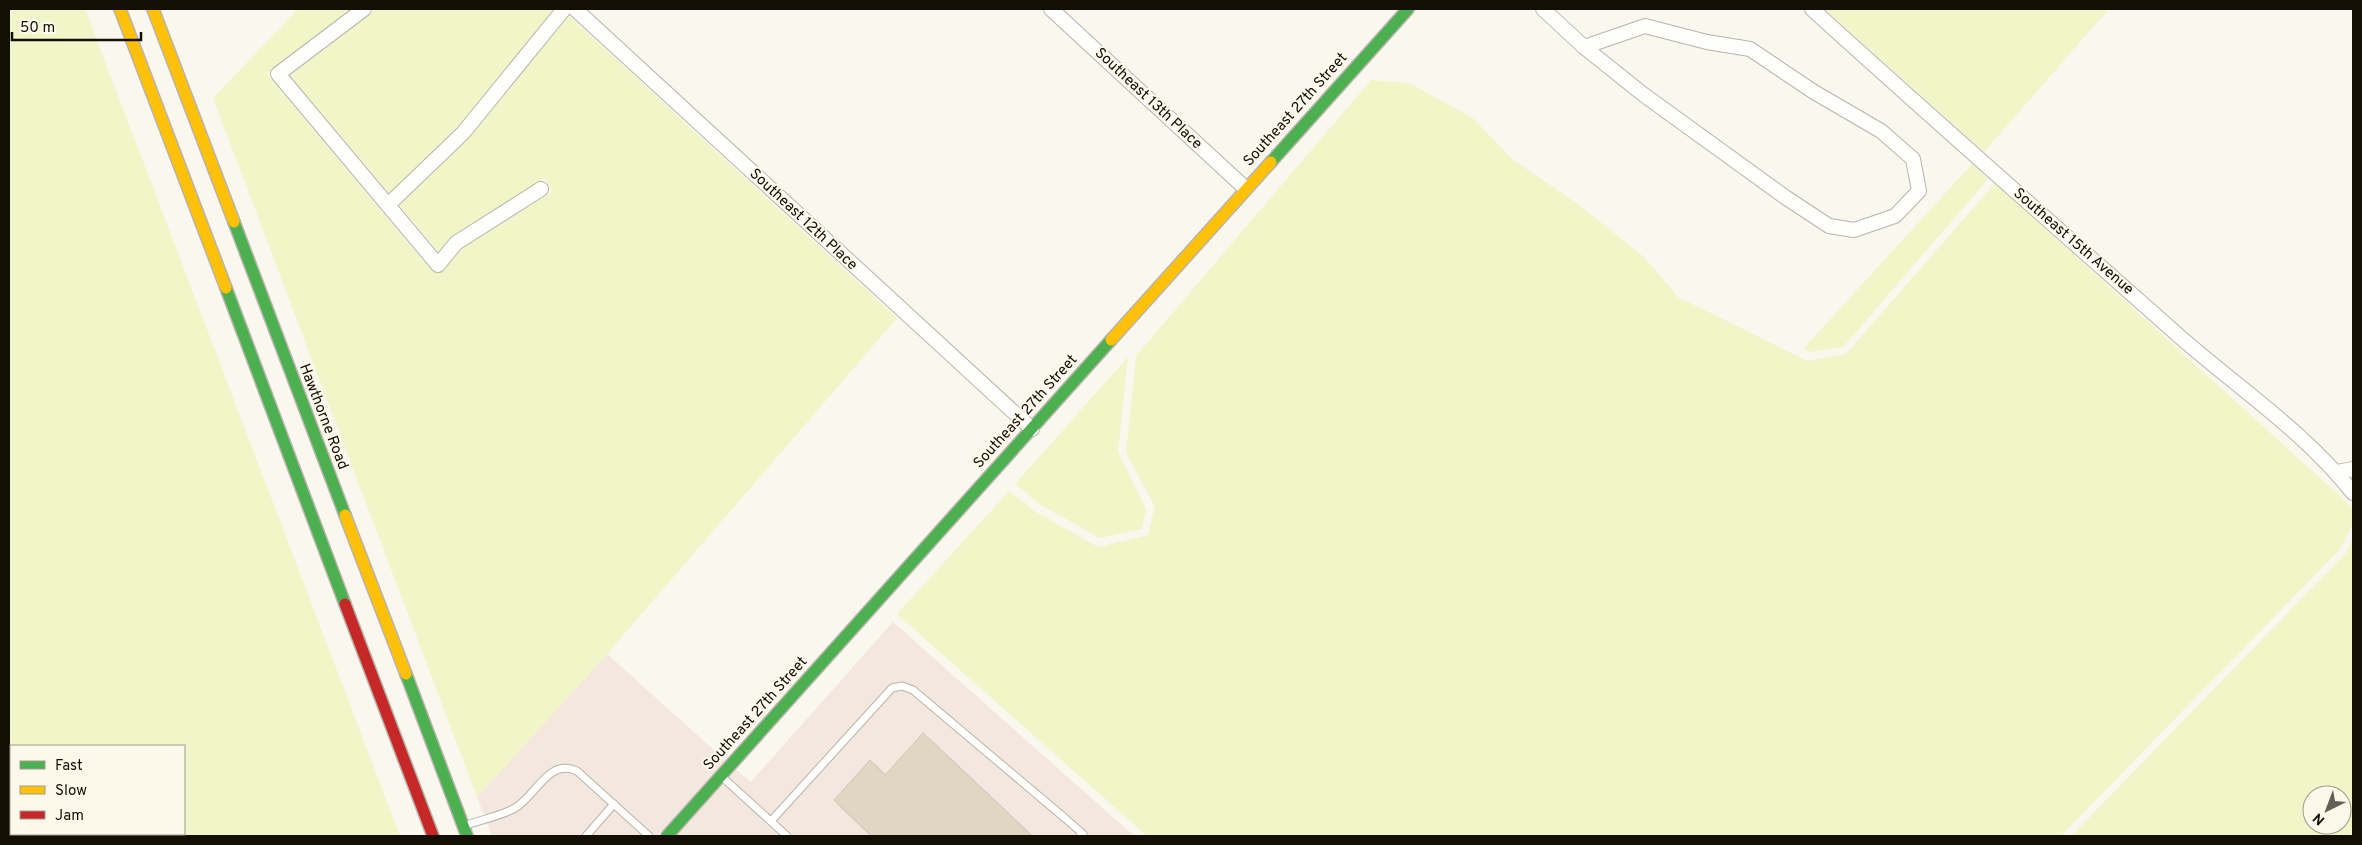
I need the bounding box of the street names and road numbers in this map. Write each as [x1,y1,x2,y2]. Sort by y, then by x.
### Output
street label: Southeast 13th Place [1090,44,1206,154]
street label: Southeast 27th Street [1240,49,1352,171]
street label: Southeast 12th Place [745,165,861,275]
street label: Southeast 15th Avenue [2009,185,2137,299]
street label: Southeast 27th Street [970,351,1082,473]
street label: Hawthorne Road [294,361,352,473]
street label: Southeast 27th Street [700,653,812,775]

